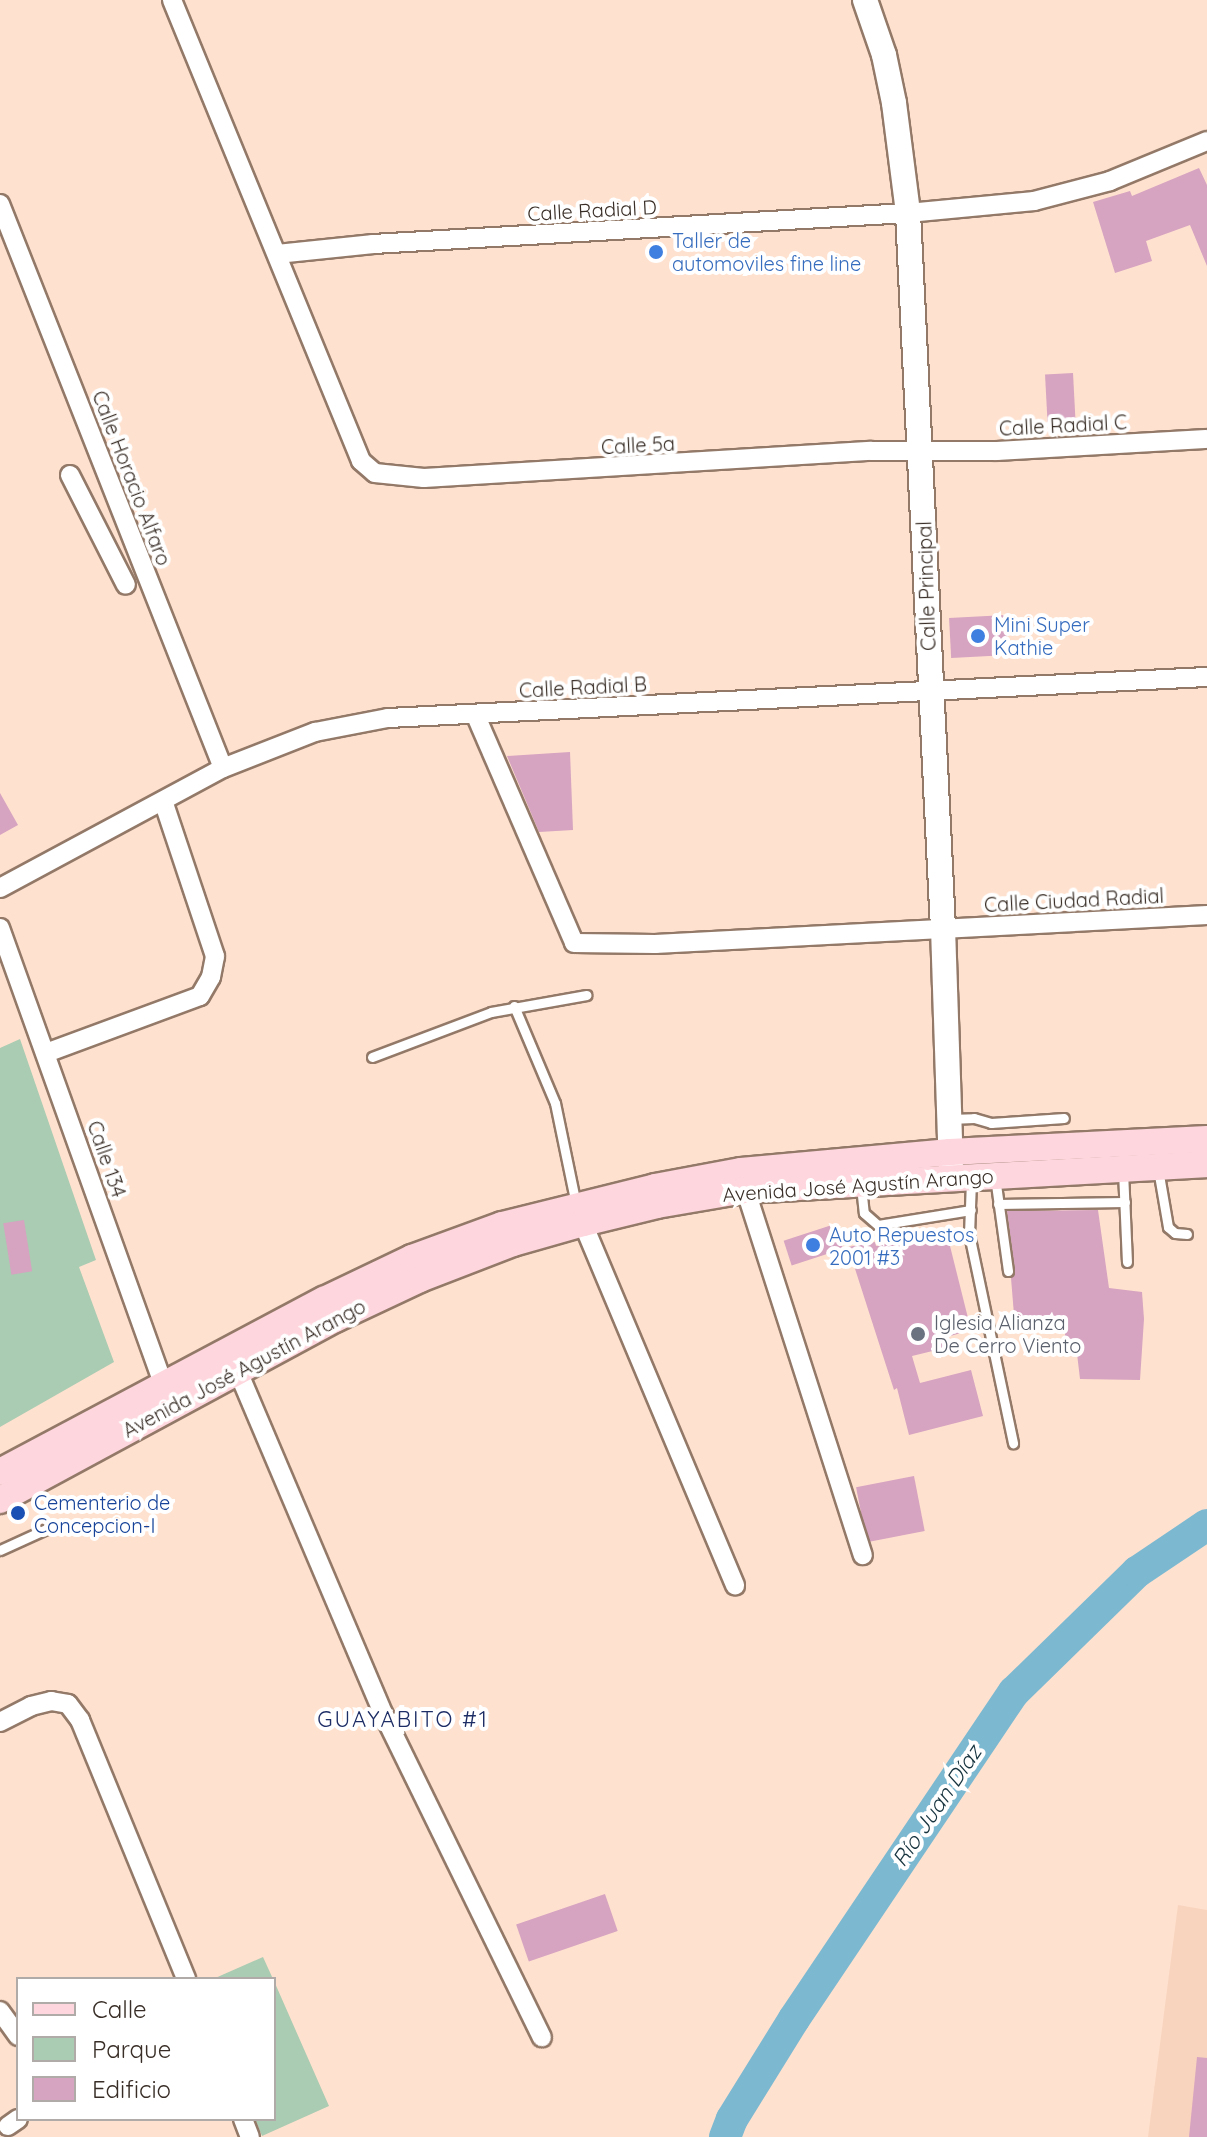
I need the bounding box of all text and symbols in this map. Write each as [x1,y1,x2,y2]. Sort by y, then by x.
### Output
street label: Calle Radial D [527,195,657,225]
place label: Taller de automoviles fine line [672,228,861,275]
marker: Taller de automoviles fine line [647,243,665,261]
street label: Calle Horacio Alfaro [88,387,176,569]
street label: Calle Radial C [998,410,1128,440]
street label: Calle 5a [600,431,676,459]
street label: Calle Principal [912,521,940,651]
place label: Mini Super Kathie [994,612,1090,659]
marker: Mini Super Kathie [969,627,987,645]
street label: Calle Radial B [518,672,648,702]
street label: Calle Ciudad Radial [983,883,1165,917]
street label: Calle 134 [83,1118,131,1200]
street label: Avenida José Agustín Arango [722,1164,994,1206]
place label: Auto Repuestos 2001 #3 [829,1222,974,1269]
marker: Auto Repuestos 2001 #3 [804,1236,822,1254]
street label: Avenida José Agustín Arango [118,1294,370,1442]
place label: Iglesia Alianza De Cerro Viento [934,1310,1081,1357]
marker: Iglesia Alianza De Cerro Viento [909,1325,927,1343]
place label: Cementerio de Concepcion-I [34,1490,170,1537]
marker: Cementerio de Concepcion-I [9,1504,27,1522]
district label: GUAYABITO #1 [317,1707,489,1733]
water label: Río Juan Díaz [887,1740,987,1872]
legend [16,1977,276,2121]
text: Calle [92,1994,147,2024]
text: Parque [92,2034,171,2064]
text: Edificio [92,2074,171,2104]

